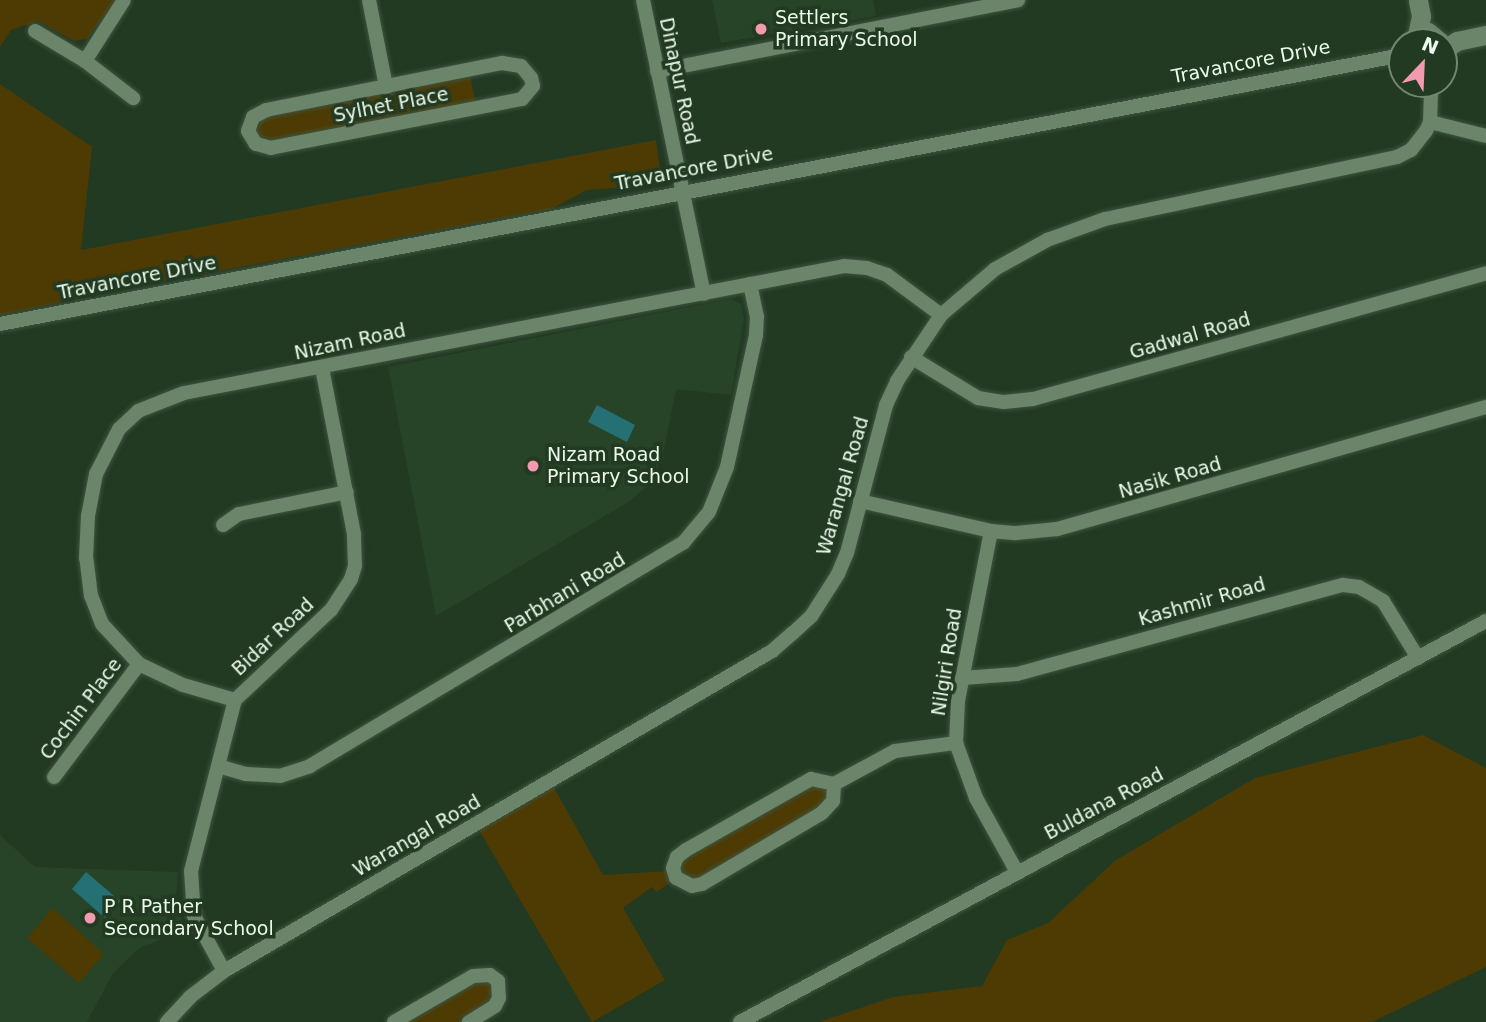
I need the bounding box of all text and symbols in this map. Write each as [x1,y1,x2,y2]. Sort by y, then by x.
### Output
place label: Settlers Primary School [775,7,918,51]
street label: Dinapur Road [654,15,704,147]
marker: Settlers Primary School [753,21,769,37]
north arrow [1388,28,1458,98]
text: N [1419,32,1442,59]
street label: Travancore Drive [1170,35,1332,89]
street label: Sylhet Place [332,83,450,127]
street label: Travancore Drive [613,142,775,196]
street label: Travancore Drive [56,251,218,305]
street label: Gadwal Road [1127,308,1253,364]
street label: Nizam Road [292,319,408,365]
street label: Warangal Road [812,414,874,558]
place label: Nizam Road Primary School [547,444,690,488]
street label: Nasik Road [1116,452,1224,504]
marker: Nizam Road Primary School [525,458,541,474]
street label: Parbhani Road [500,548,630,638]
street label: Kashmir Road [1136,573,1268,631]
street label: Bidar Road [227,593,319,681]
street label: Nilgiri Road [927,606,967,718]
street label: Cochin Place [35,654,127,764]
street label: Buldana Road [1041,763,1167,845]
street label: Warangal Road [349,790,485,882]
place label: P R Pather Secondary School [104,896,274,940]
marker: P R Pather Secondary School [82,910,98,926]

